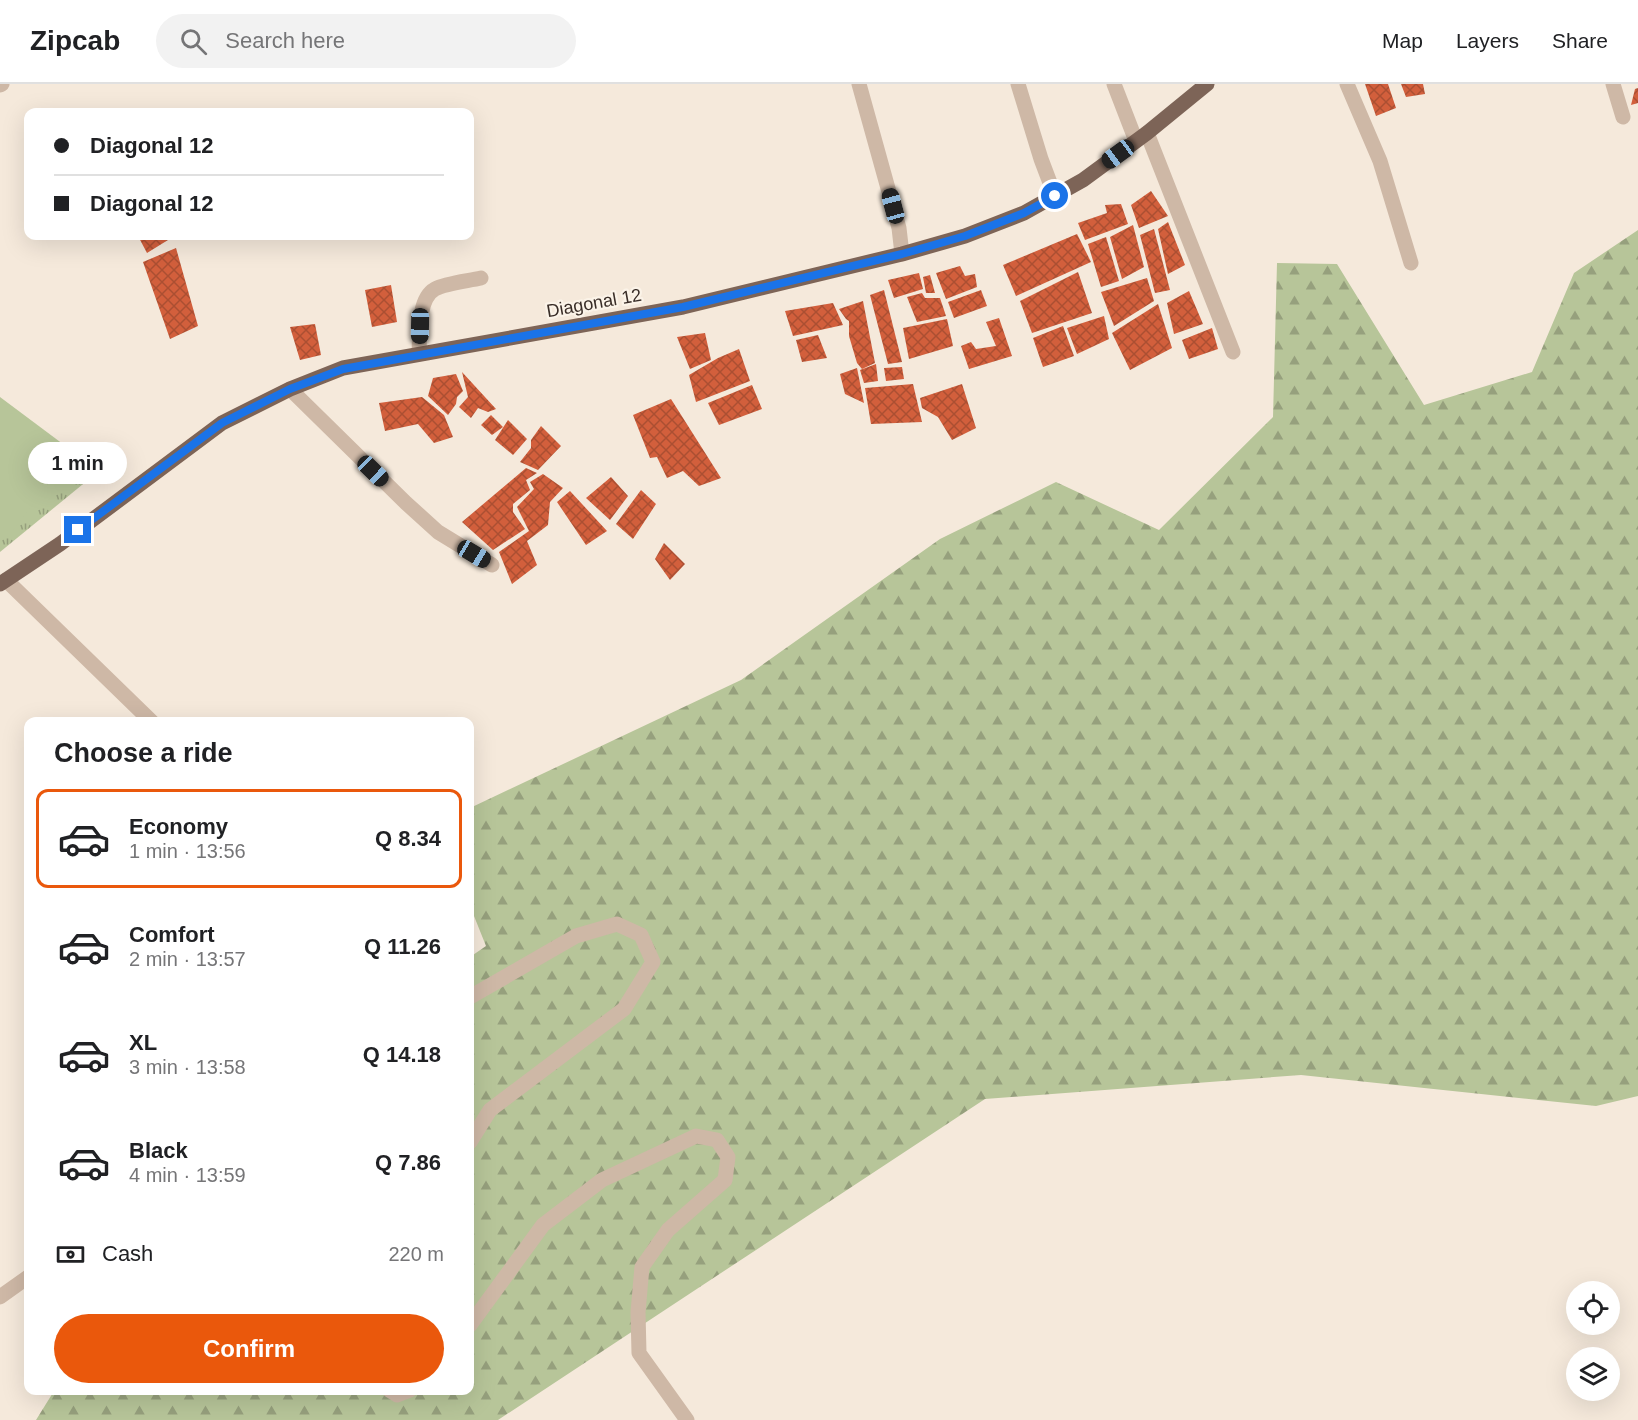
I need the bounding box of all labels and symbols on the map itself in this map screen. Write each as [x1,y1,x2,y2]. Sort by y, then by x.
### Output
car [1098,136,1138,172]
route start [1041,182,1068,209]
car [880,186,906,226]
street label: Diagonal 12 [545,285,643,321]
car [411,308,429,344]
callout: 1 min [28,443,128,485]
car [354,452,392,490]
route end [64,516,91,543]
car [454,537,494,571]

